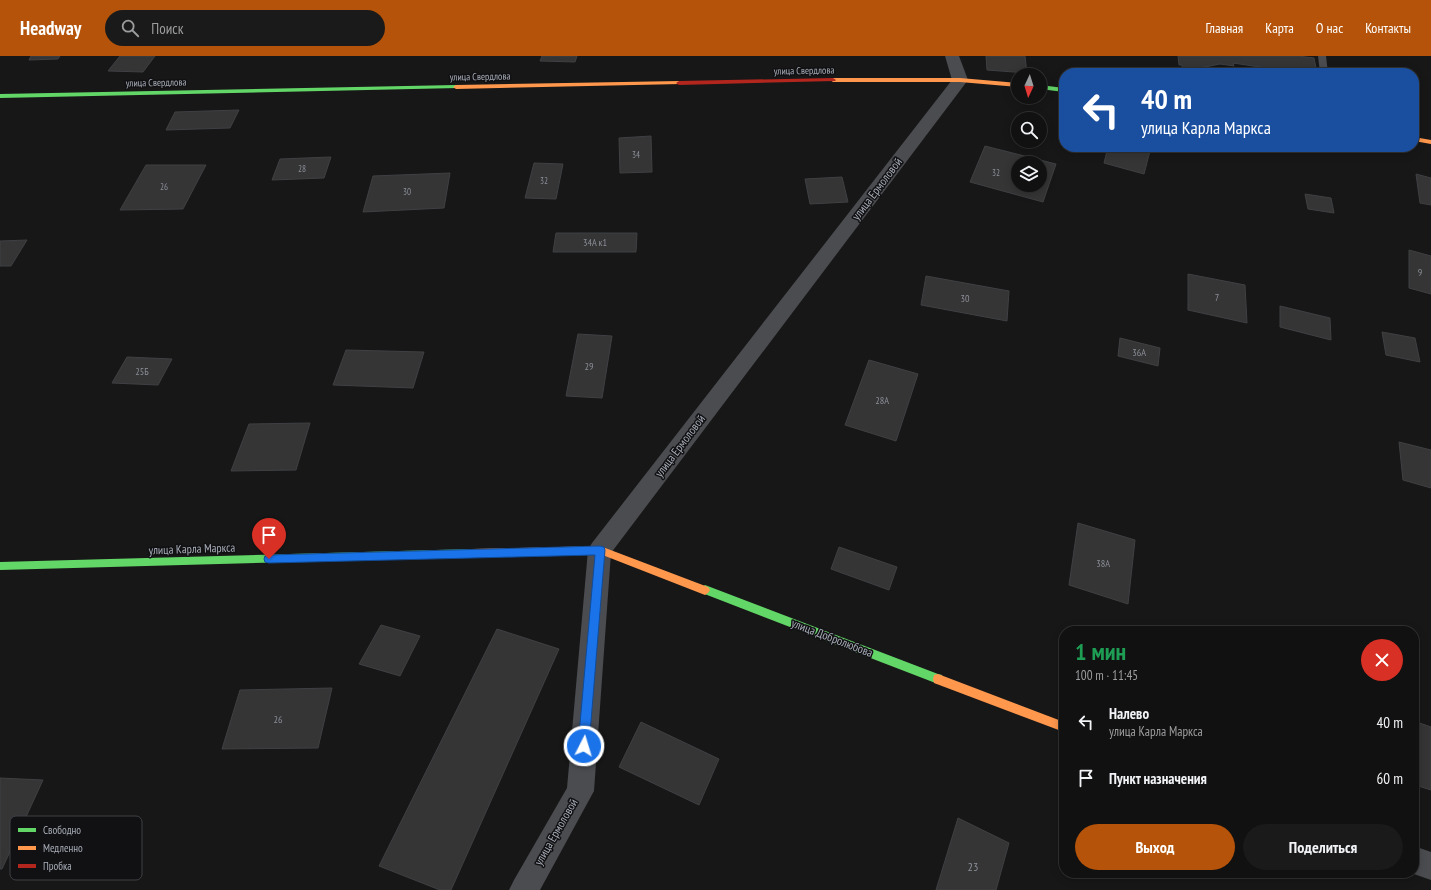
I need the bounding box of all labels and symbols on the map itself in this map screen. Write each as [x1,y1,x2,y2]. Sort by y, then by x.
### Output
street label: улица Свердлова [774,63,834,78]
north arrow [1011,68,1047,104]
street label: улица Свердлова [450,69,510,84]
street label: улица Свердлова [126,75,186,90]
house number: 34 [632,149,640,160]
street label: улица Ермоловой [848,154,905,223]
house number: 28 [298,163,306,174]
house number: 32 [992,167,1000,178]
house number: 32 [540,175,548,186]
house number: 26 [160,181,168,192]
house number: 30 [403,186,411,197]
house number: 34А к1 [583,236,607,249]
house number: 9 [1418,266,1422,279]
house number: 7 [1215,291,1219,304]
house number: 30 [961,292,970,305]
house number: 36А [1132,346,1146,359]
house number: 29 [585,360,594,373]
house number: 25Б [135,365,149,378]
house number: 28А [875,394,889,407]
street label: улица Ермоловой [651,411,708,480]
pin [252,518,286,559]
street label: улица Карла Маркса [148,539,236,558]
house number: 38А [1096,557,1110,570]
street label: улица Добролюбова [789,615,875,660]
house number: 26 [274,713,283,726]
position arrow [563,725,605,767]
street label: улица Ермоловой [530,796,581,868]
legend [10,816,142,880]
text: Свободно [43,823,81,837]
text: Медленно [43,841,83,855]
text: Пробка [43,859,72,873]
house number: 23 [968,859,978,874]

